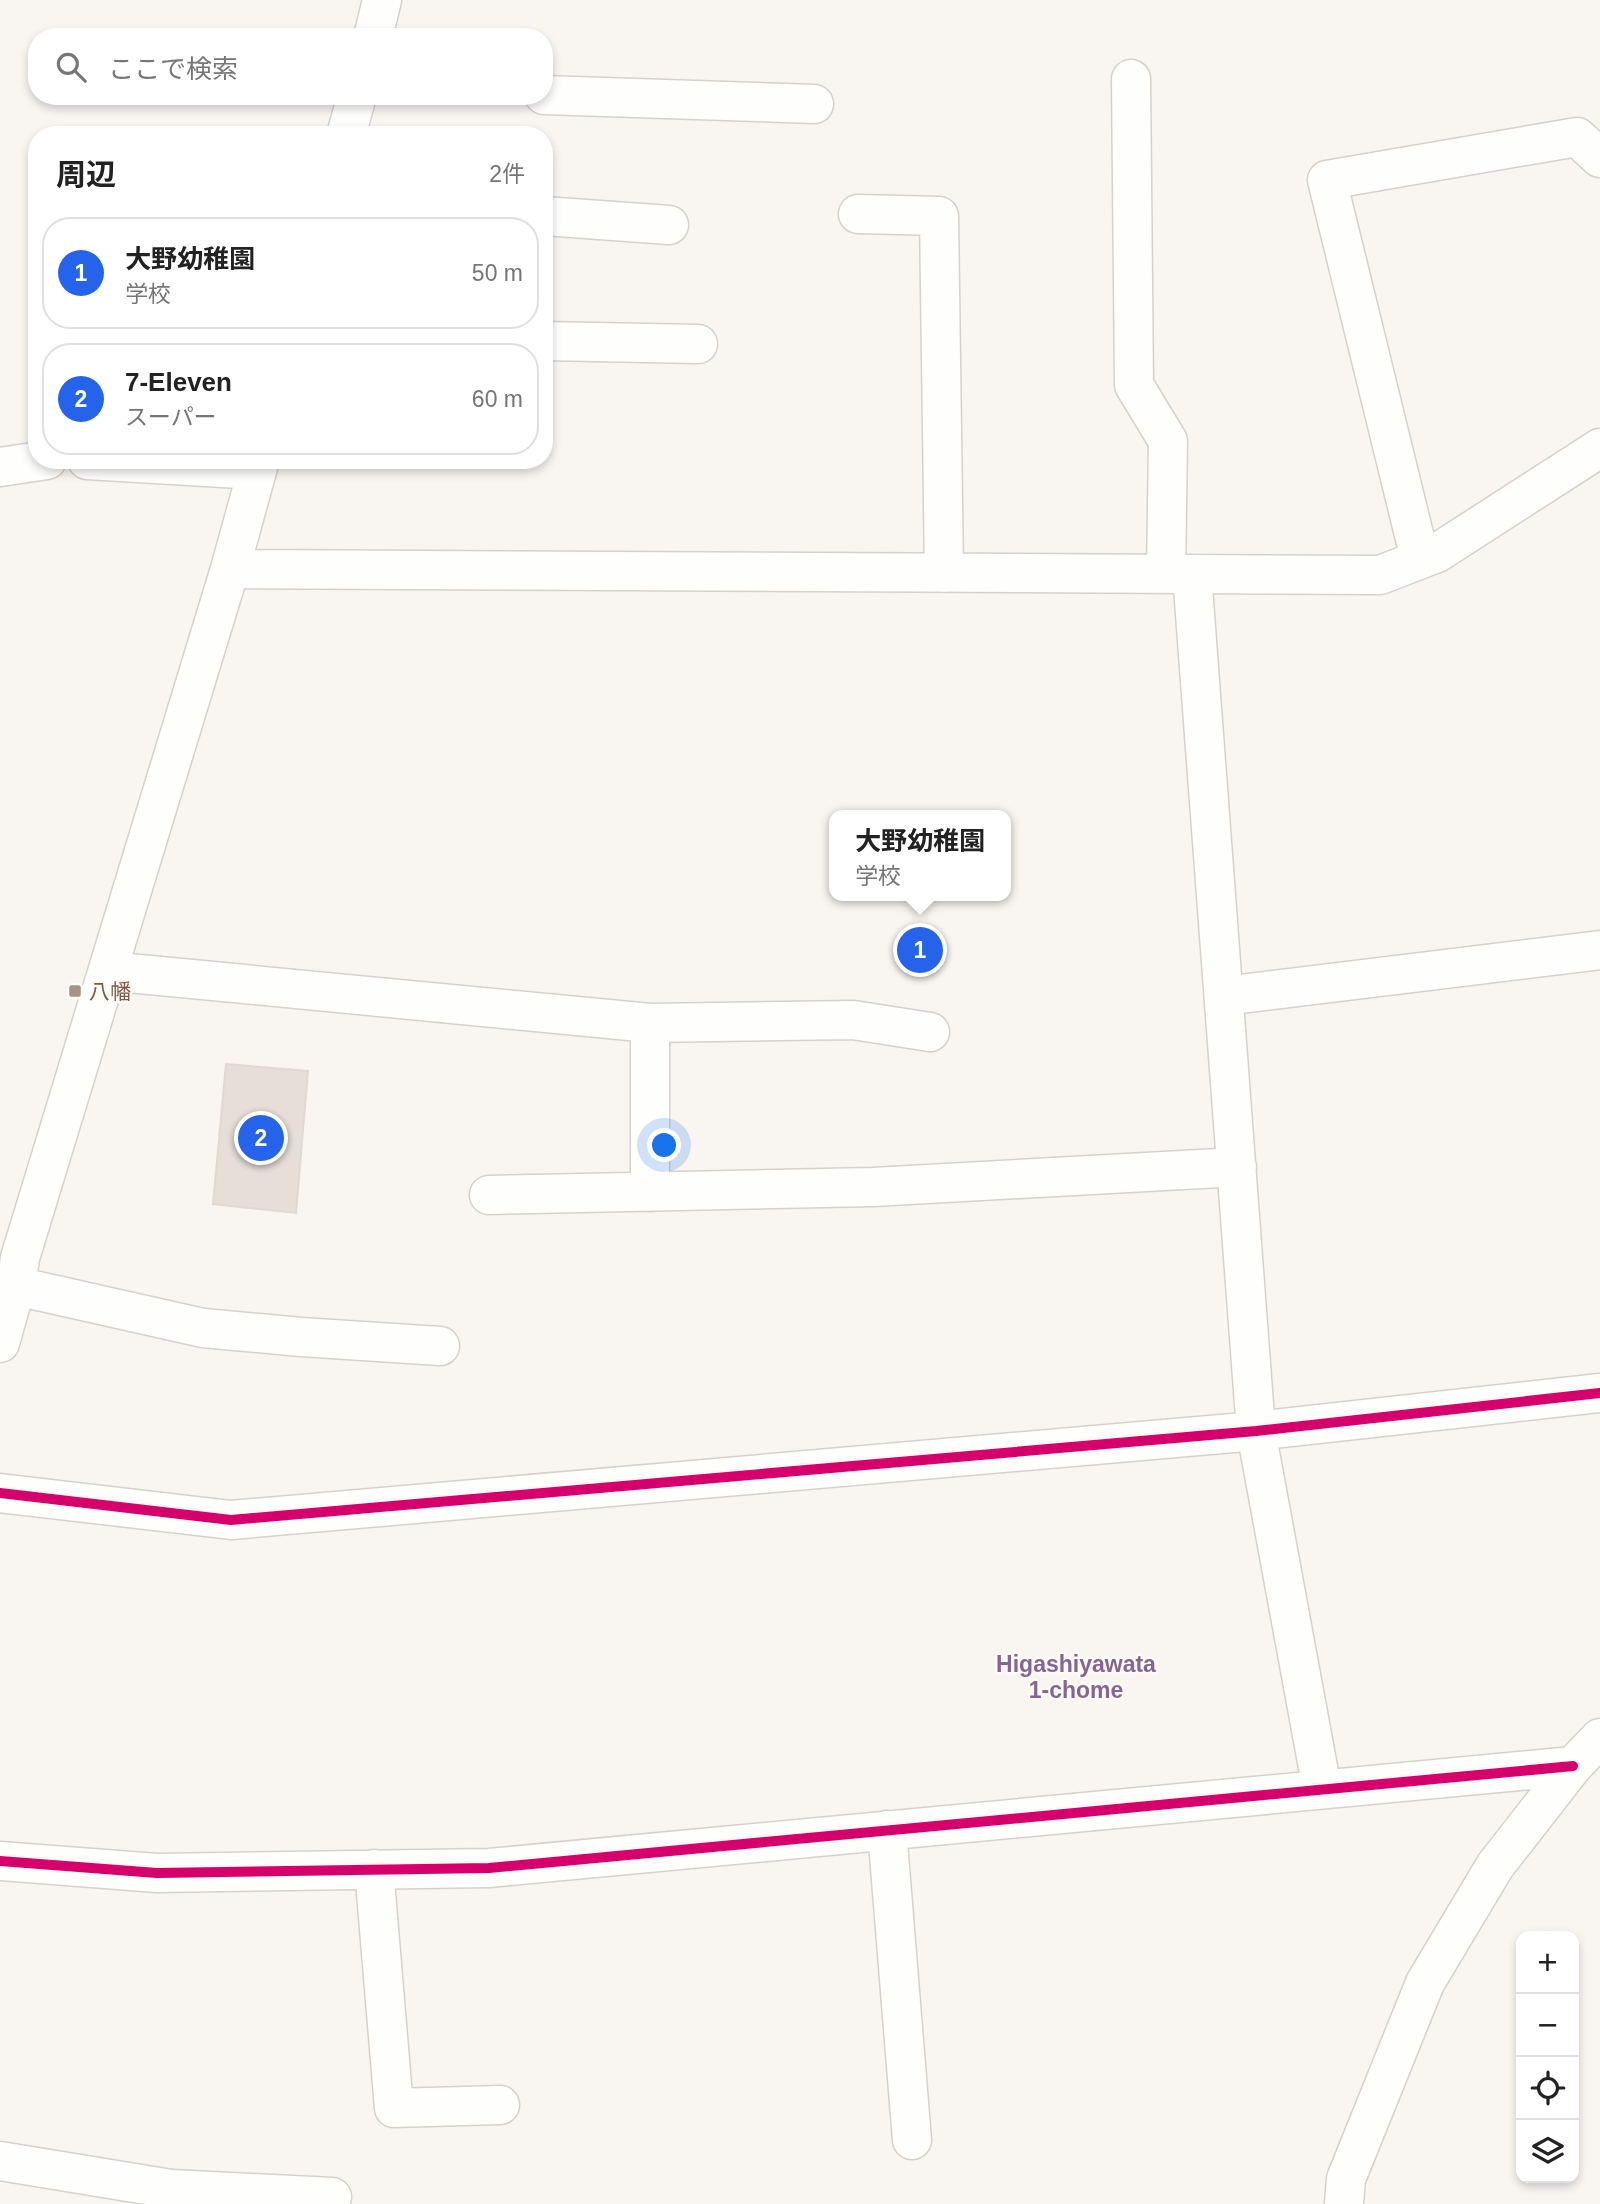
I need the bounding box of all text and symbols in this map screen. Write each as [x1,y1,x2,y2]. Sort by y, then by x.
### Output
search box [28,28,553,105]
icon: search [52,48,90,86]
text: ここで検索 [108,54,238,84]
text: 周辺 [56,158,116,191]
text: 2件 [489,161,525,187]
text: 大野幼稚園 [125,244,255,274]
text: 1 [75,260,87,286]
text: 50 m [472,260,523,286]
text: 学校 [125,281,171,307]
text: 7-Eleven [125,367,232,397]
text: 2 [75,386,87,412]
text: 60 m [472,386,523,412]
text: スーパー [125,404,217,430]
popup [829,810,1011,901]
text: 大野幼稚園 [855,826,985,856]
text: 学校 [855,863,901,889]
pin: 1 [897,924,943,976]
place label: 八幡 [89,980,131,1003]
marker: 八幡 [67,983,83,999]
pin: 2 [238,1112,284,1164]
your location [647,1128,681,1162]
district label: Higashiyawata 1-chome [996,1651,1156,1703]
map controls [1516,1931,1579,2183]
button: + [1516,1931,1579,1994]
button: − [1516,1994,1579,2057]
button: locate [1516,2057,1579,2120]
button: layers [1516,2120,1579,2183]

